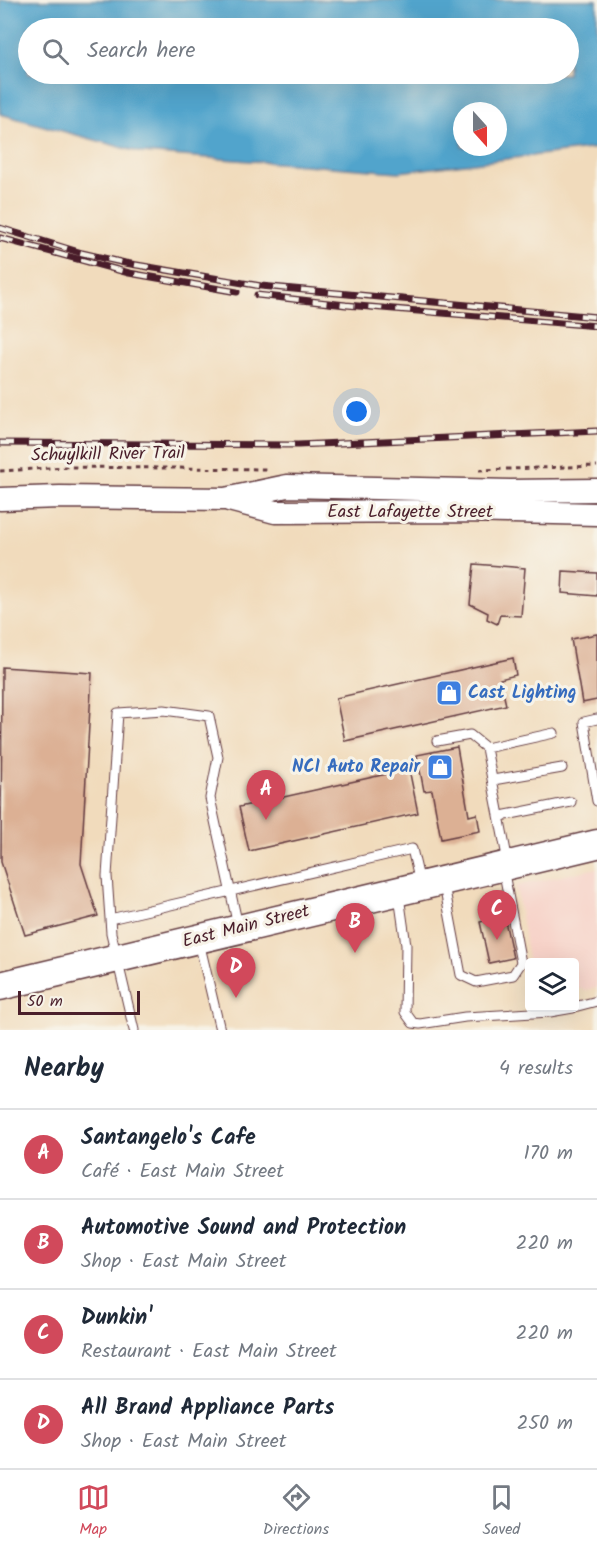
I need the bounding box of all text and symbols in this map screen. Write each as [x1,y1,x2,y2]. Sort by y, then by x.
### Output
search box [18,18,579,84]
text: Search here [87,34,195,69]
icon: search [39,35,72,68]
north arrow [453,102,507,156]
your location [342,397,371,426]
street label: Schuylkill River Trail [31,439,186,471]
street label: East Lafayette Street [327,498,494,527]
shop icon: Cast Lighting [434,678,464,708]
place label: Cast Lighting [468,679,576,708]
shop icon: NCI Auto Repair [425,752,455,782]
place label: NCI Auto Repair [292,753,421,782]
pin: A [246,770,286,820]
pin: C [478,890,516,940]
street label: East Main Street [179,897,314,957]
pin: B [336,904,374,953]
pin: D [216,948,256,998]
map controls [525,958,579,1012]
button: layers [525,958,579,1012]
scale bar [18,988,140,1016]
text: 50 m [27,989,63,1014]
text: Nearby [24,1048,104,1090]
text: 4 results [499,1053,573,1085]
text: Santangelo's Cafe [81,1121,256,1156]
text: A [37,1138,50,1170]
text: 170 m [524,1138,573,1170]
text: Café · East Main Street [81,1156,284,1188]
text: Automotive Sound and Protection [81,1211,406,1246]
text: B [37,1228,50,1260]
text: 220 m [516,1228,573,1260]
text: Shop · East Main Street [81,1246,286,1278]
text: Dunkin' [81,1301,152,1336]
text: C [37,1318,50,1350]
text: 220 m [516,1318,573,1350]
text: Restaurant · East Main Street [81,1336,337,1368]
text: All Brand Appliance Parts [81,1391,334,1426]
text: D [37,1408,50,1440]
text: 250 m [517,1408,573,1440]
text: Shop · East Main Street [81,1426,286,1458]
tab: Map [77,1481,110,1542]
tab: Directions [263,1481,329,1542]
tab: Saved [482,1481,520,1542]

